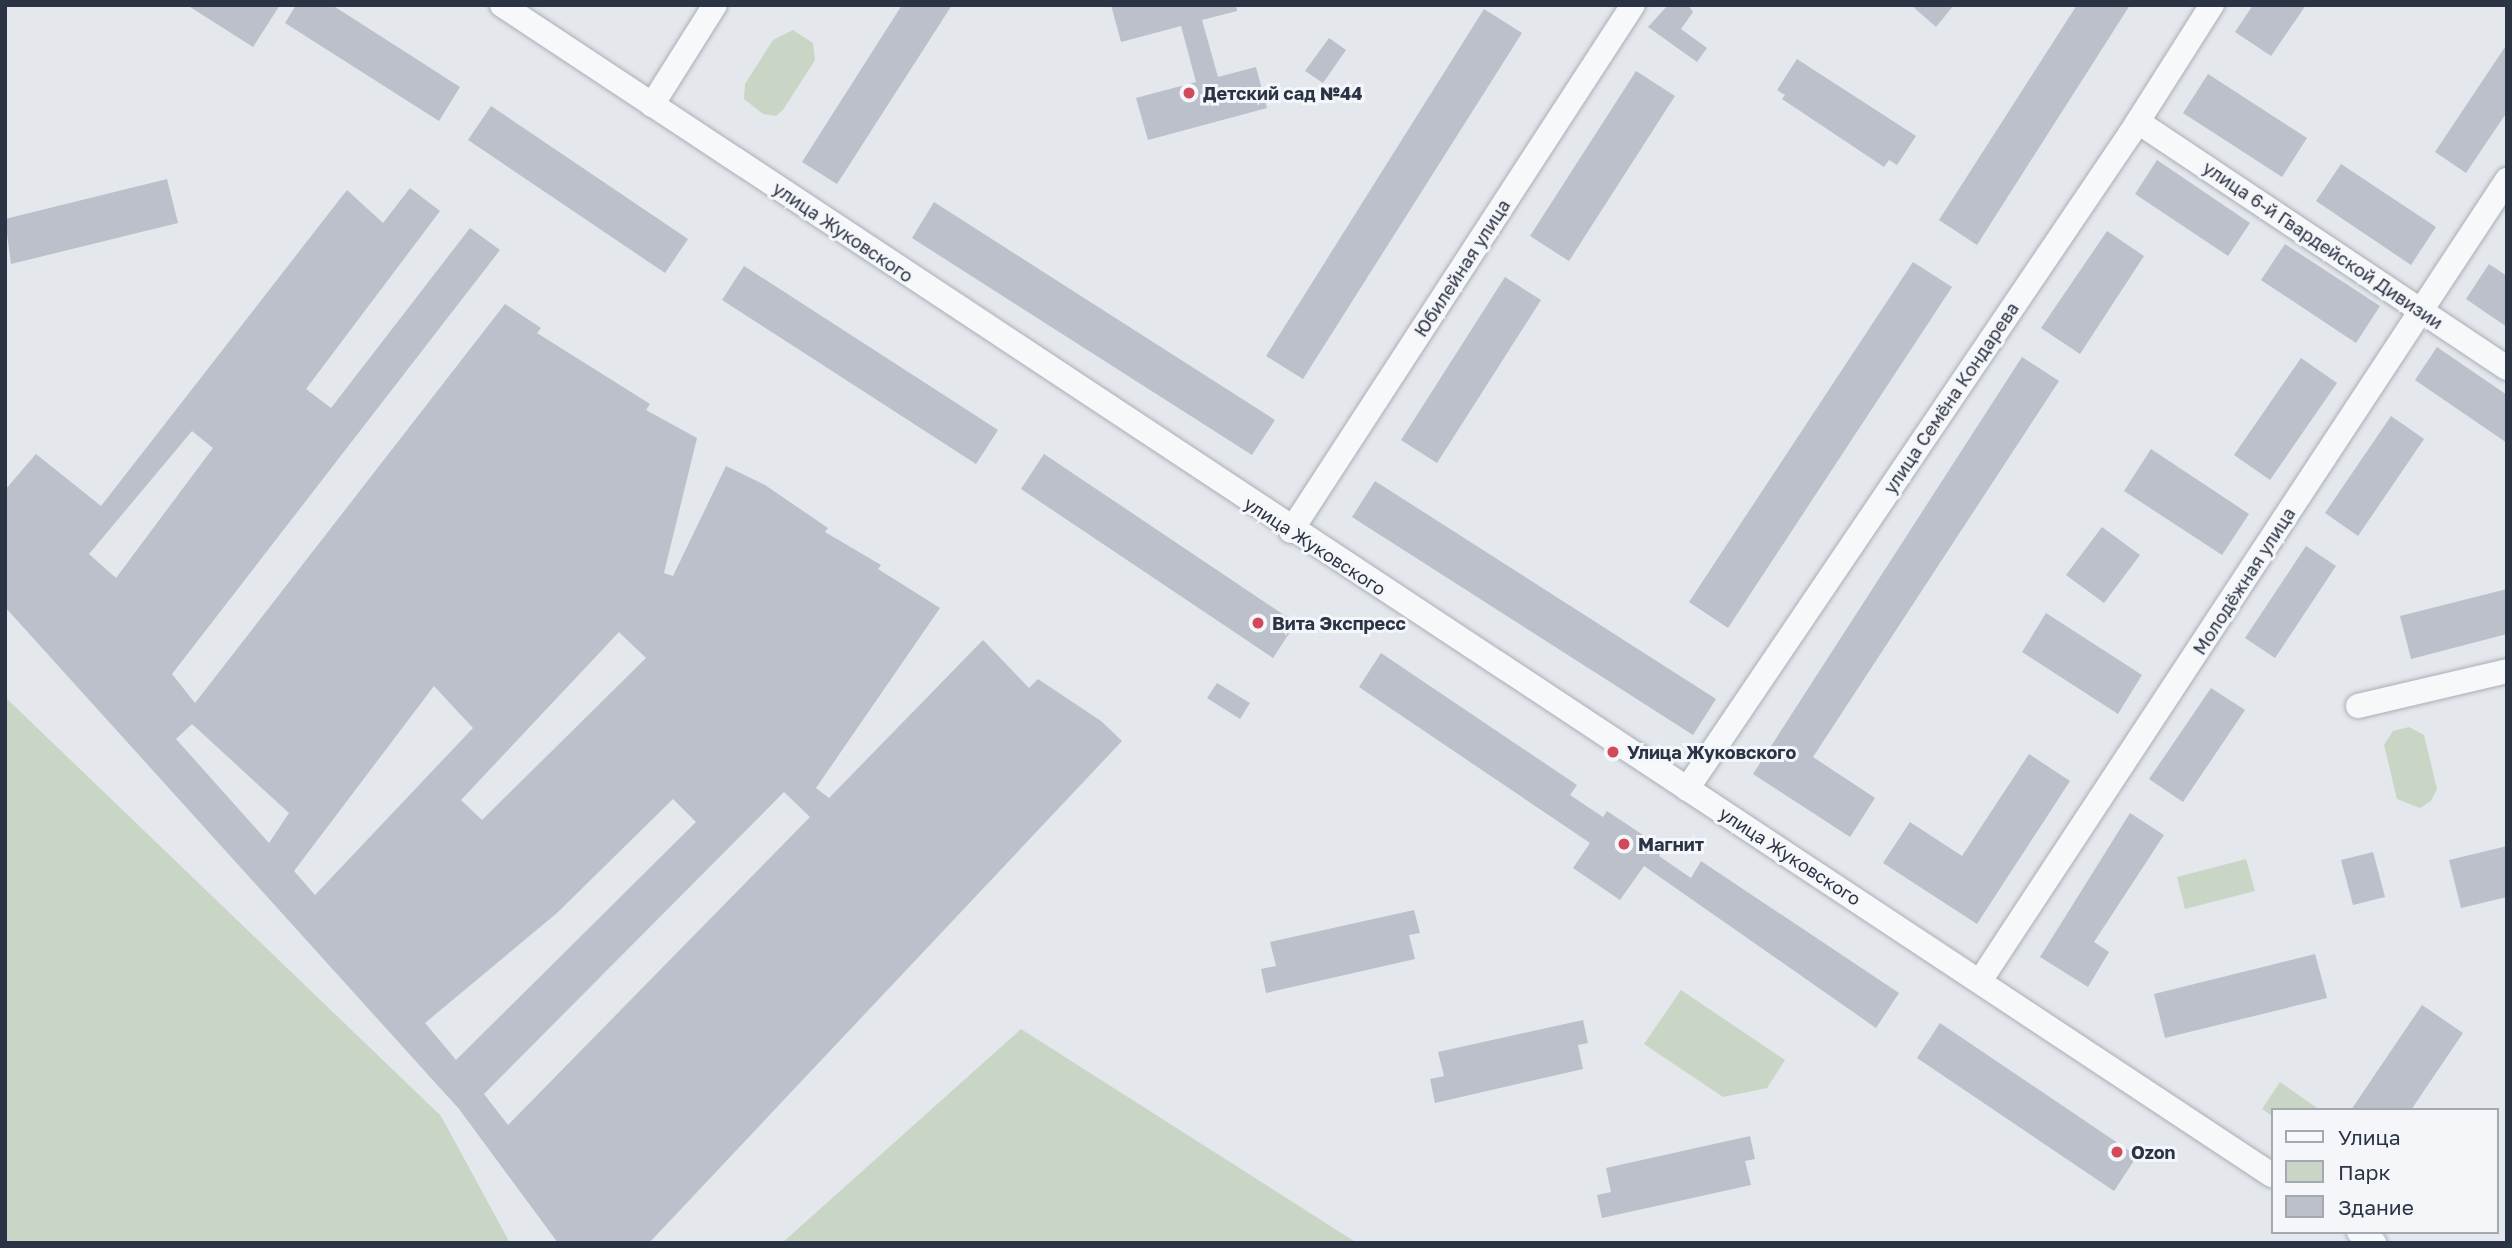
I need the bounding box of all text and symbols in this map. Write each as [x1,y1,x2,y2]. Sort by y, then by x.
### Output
place label: Детский сад №44 [1203,82,1362,104]
marker: Детский сад №44 [1181,85,1197,101]
street label: улица 6-й Гвардейской Дивизии [2199,156,2447,334]
street label: улица Жуковского [769,177,917,287]
street label: Юбилейная улица [1410,195,1514,341]
street label: улица Семёна Кондарева [1879,298,2023,498]
street label: улица Жуковского [1240,492,1390,600]
street label: Молодёжная улица [2188,503,2300,659]
place label: Вита Экспресс [1272,612,1406,634]
marker: Вита Экспресс [1250,615,1266,631]
place label: Улица Жуковского [1627,741,1796,763]
marker: Улица Жуковского [1605,744,1621,760]
street label: улица Жуковского [1715,802,1865,910]
place label: Магнит [1638,833,1704,855]
marker: Магнит [1616,836,1632,852]
legend [2270,1108,2498,1234]
text: Улица [2338,1124,2401,1150]
place label: Ozon [2131,1141,2175,1163]
marker: Ozon [2109,1144,2125,1160]
text: Парк [2338,1159,2391,1185]
text: Здание [2338,1194,2414,1220]

